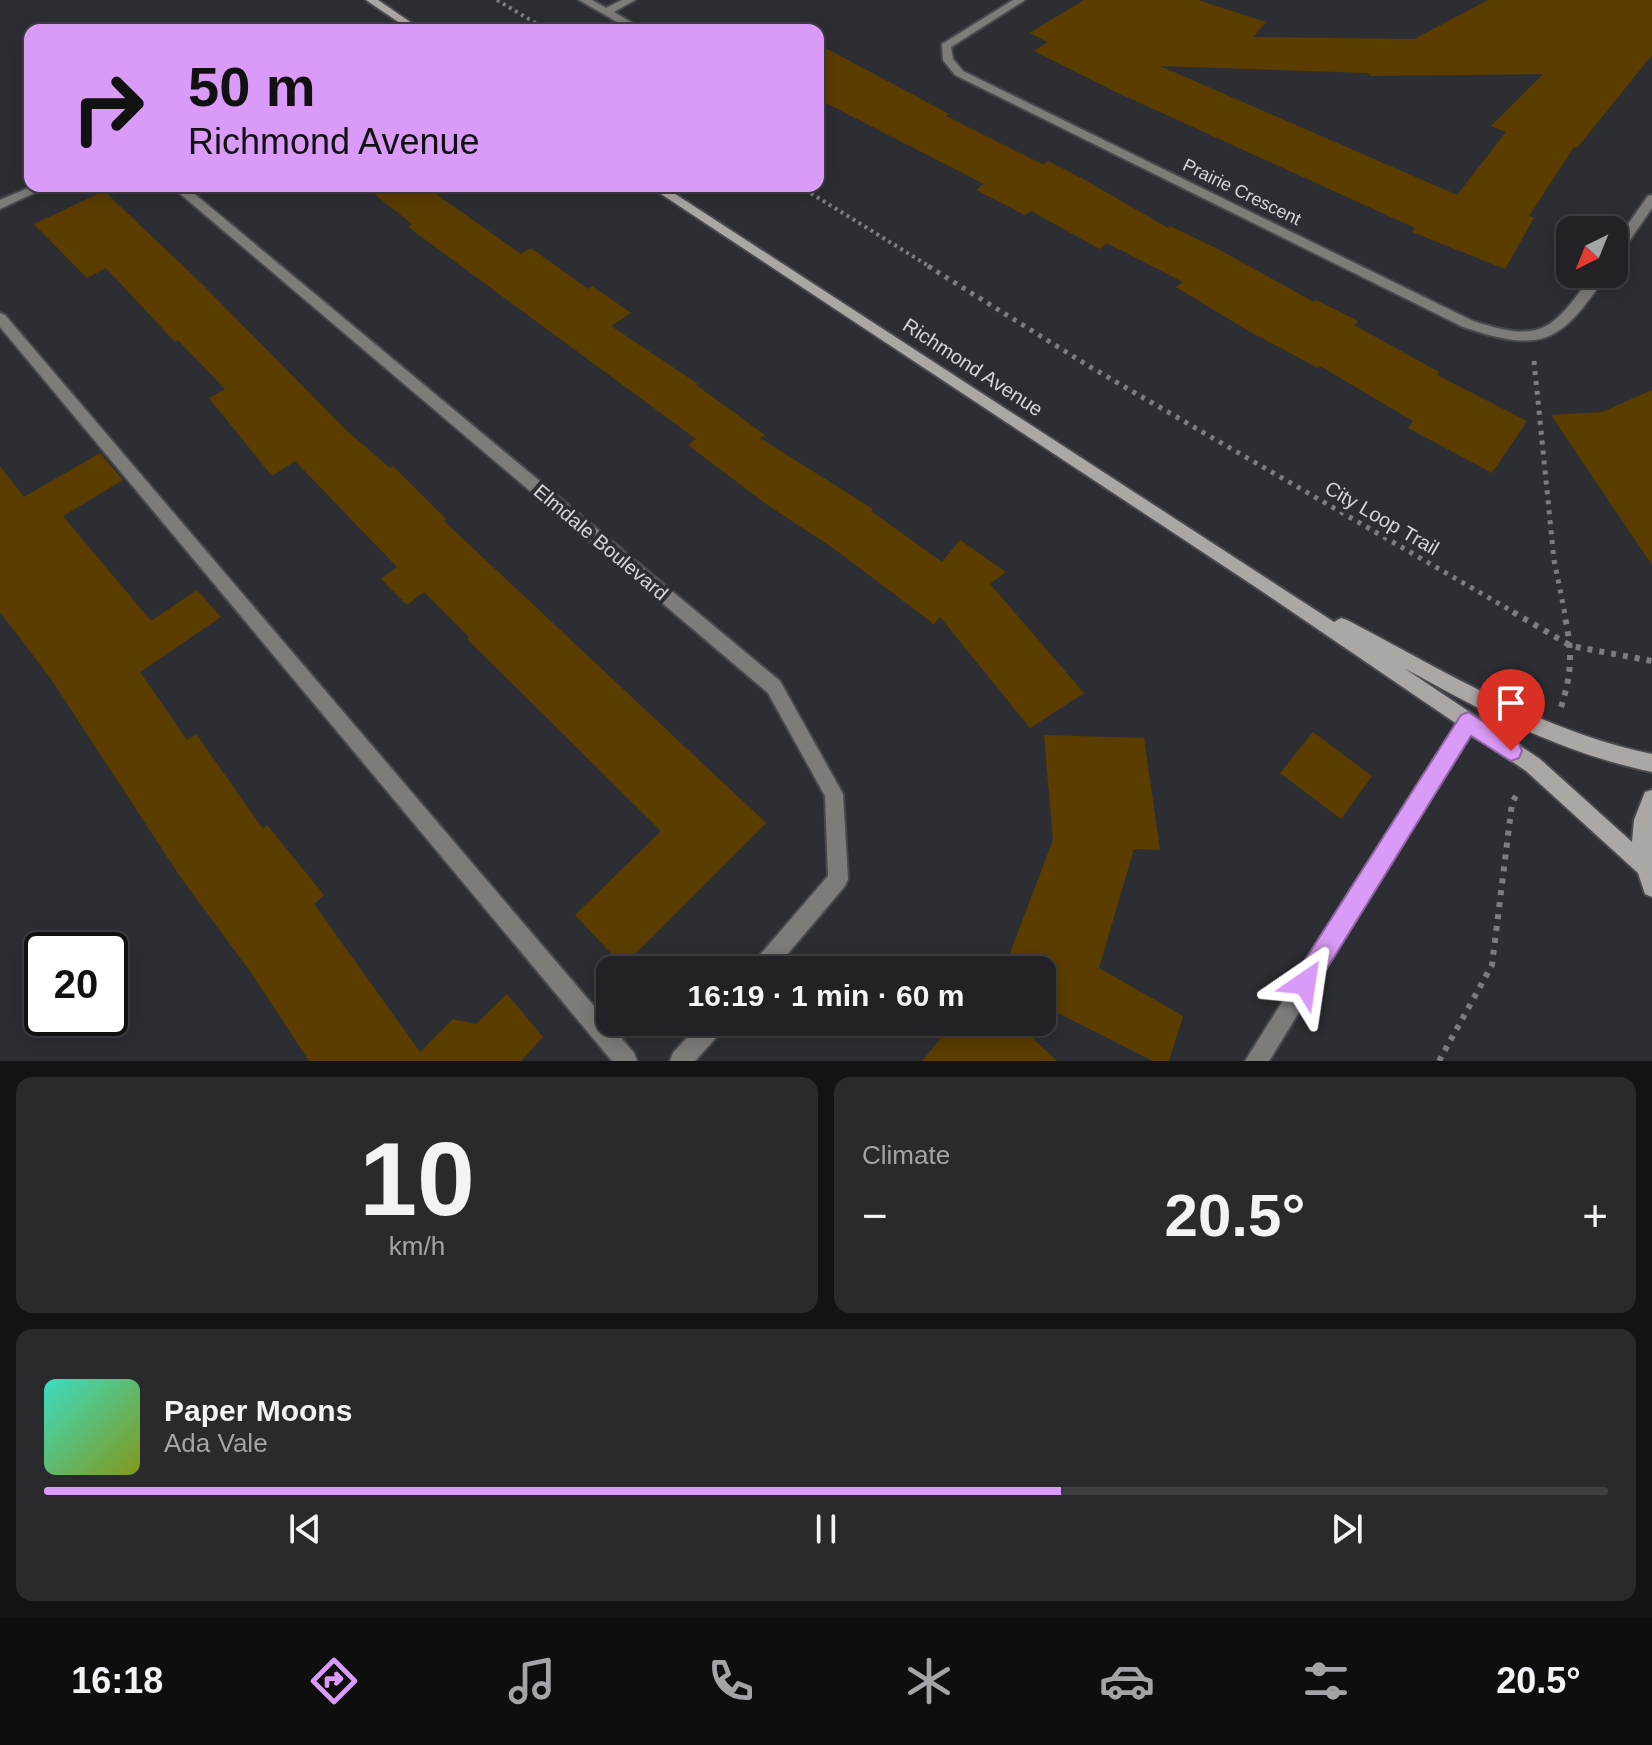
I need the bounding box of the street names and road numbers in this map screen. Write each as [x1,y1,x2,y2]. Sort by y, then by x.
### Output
street label: Prairie Crescent [1180,155,1304,229]
street label: Richmond Avenue [899,314,1047,420]
street label: City Loop Trail [1321,477,1443,559]
street label: Elmdale Boulevard [530,480,672,604]

